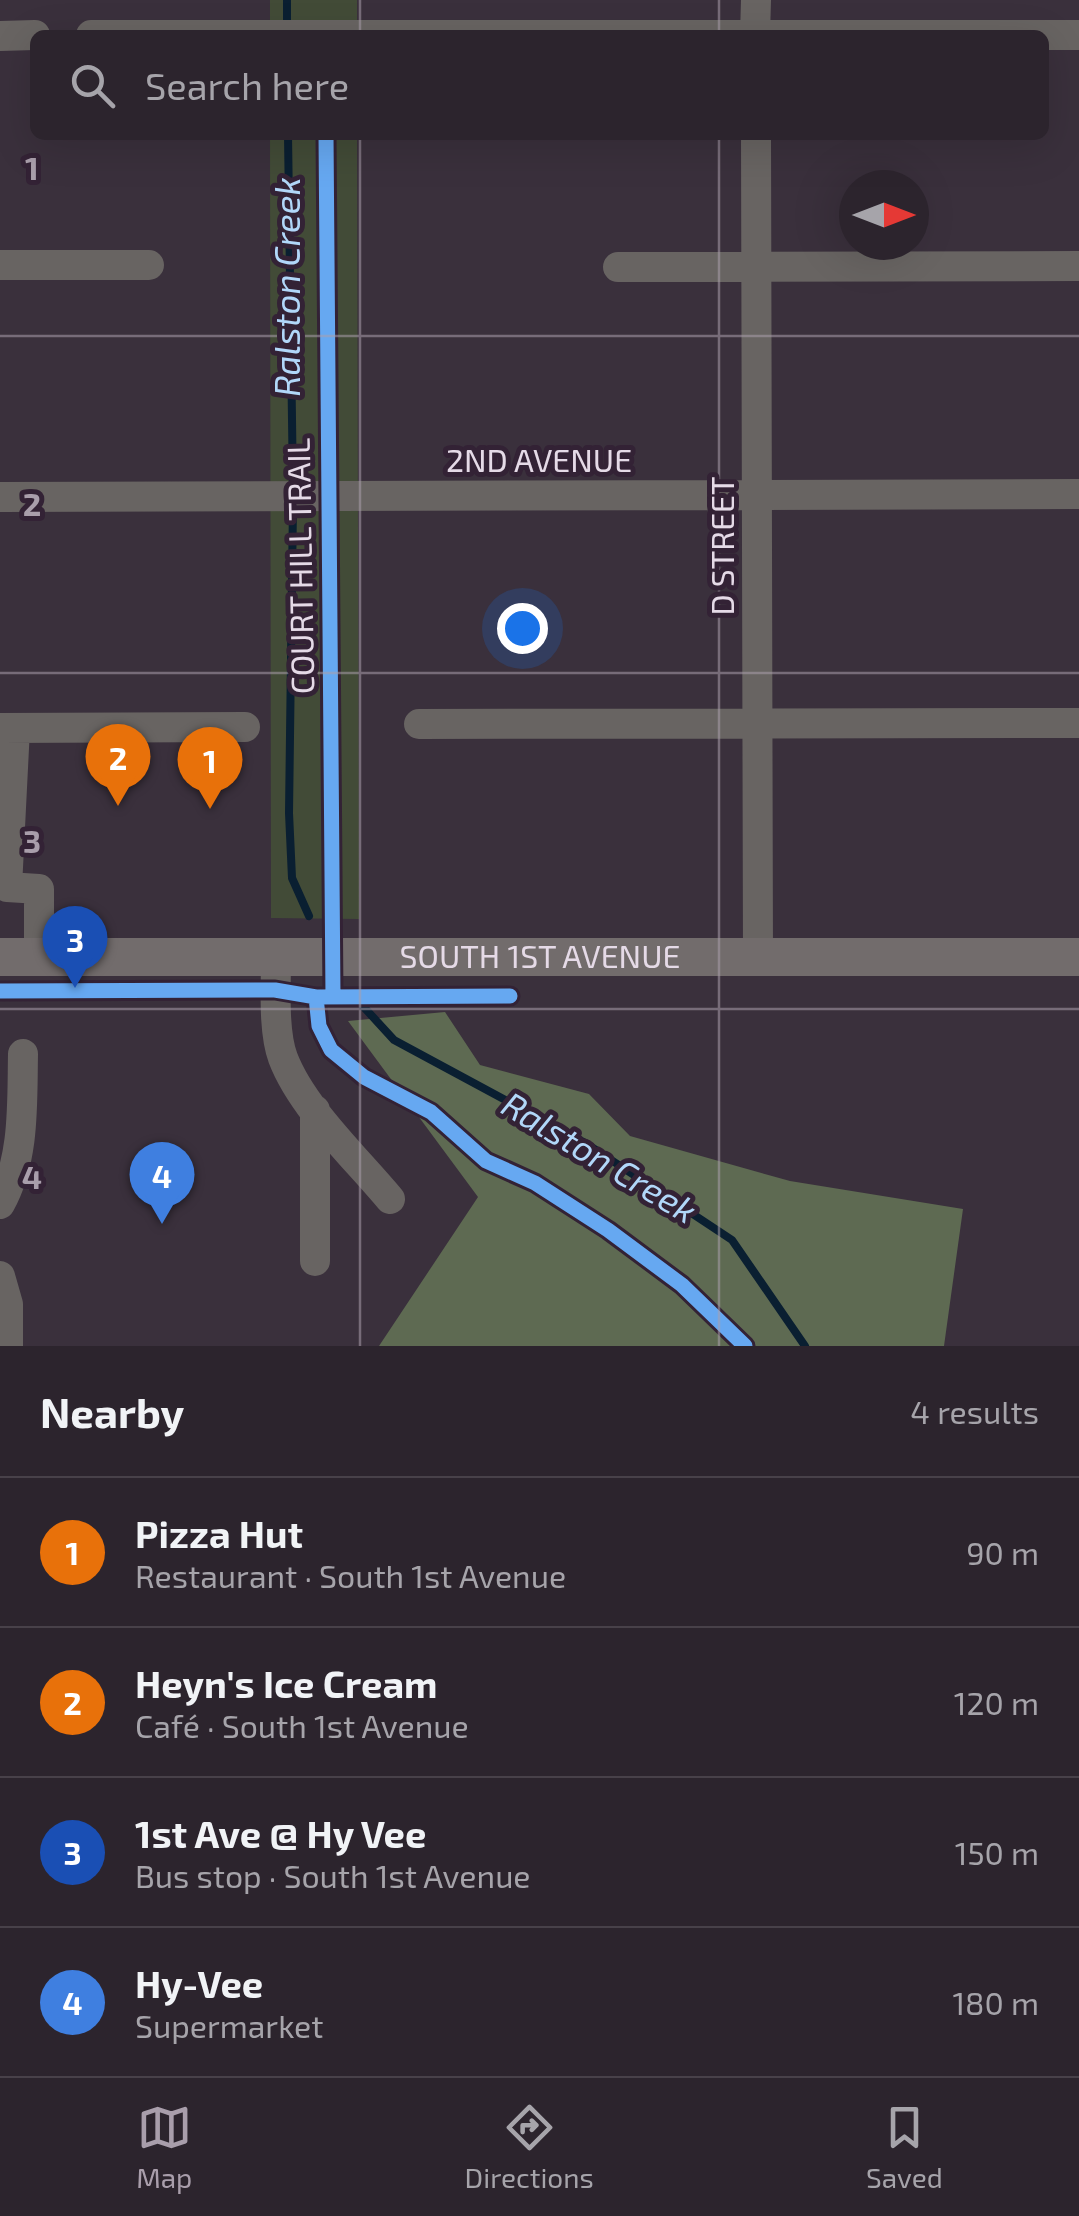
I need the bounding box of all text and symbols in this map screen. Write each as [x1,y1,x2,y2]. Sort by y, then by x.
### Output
search box [30,30,1049,140]
icon: search [65,58,120,113]
text: Search here [145,62,349,108]
text: 1 [25,148,39,186]
north arrow [839,170,929,260]
water label: Ralston Creek [265,177,307,397]
street label: COURT HILL TRAIL [278,438,320,695]
street label: 2ND AVENUE [446,440,632,478]
street label: D STREET [702,476,740,616]
text: 2 [23,484,41,522]
your location [497,603,548,654]
pin: 2 [86,724,150,806]
pin: 1 [178,726,242,809]
text: 3 [23,821,41,859]
pin: 3 [42,906,108,988]
street label: SOUTH 1ST AVENUE [400,936,680,974]
water label: Ralston Creek [495,1082,705,1231]
pin: 4 [130,1142,194,1224]
text: 4 [22,1157,42,1195]
text: Nearby [40,1386,184,1436]
text: 4 results [910,1392,1039,1430]
text: Pizza Hut [135,1510,303,1556]
text: 1 [66,1533,79,1571]
text: 90 m [966,1533,1039,1571]
text: Restaurant · South 1st Avenue [135,1556,566,1594]
text: Heyn's Ice Cream [135,1660,438,1706]
text: 2 [63,1683,82,1721]
text: 120 m [954,1683,1039,1721]
text: Café · South 1st Avenue [135,1706,469,1744]
text: 1st Ave @ Hy Vee [135,1810,426,1856]
text: 3 [63,1833,82,1871]
text: 150 m [955,1833,1039,1871]
text: Bus stop · South 1st Avenue [135,1856,531,1894]
text: Hy-Vee [135,1960,263,2006]
text: 4 [62,1983,83,2021]
text: 180 m [952,1983,1039,2021]
text: Supermarket [135,2006,323,2044]
tab: Map [136,2100,192,2194]
tab: Directions [465,2100,594,2194]
tab: Saved [866,2100,943,2194]

